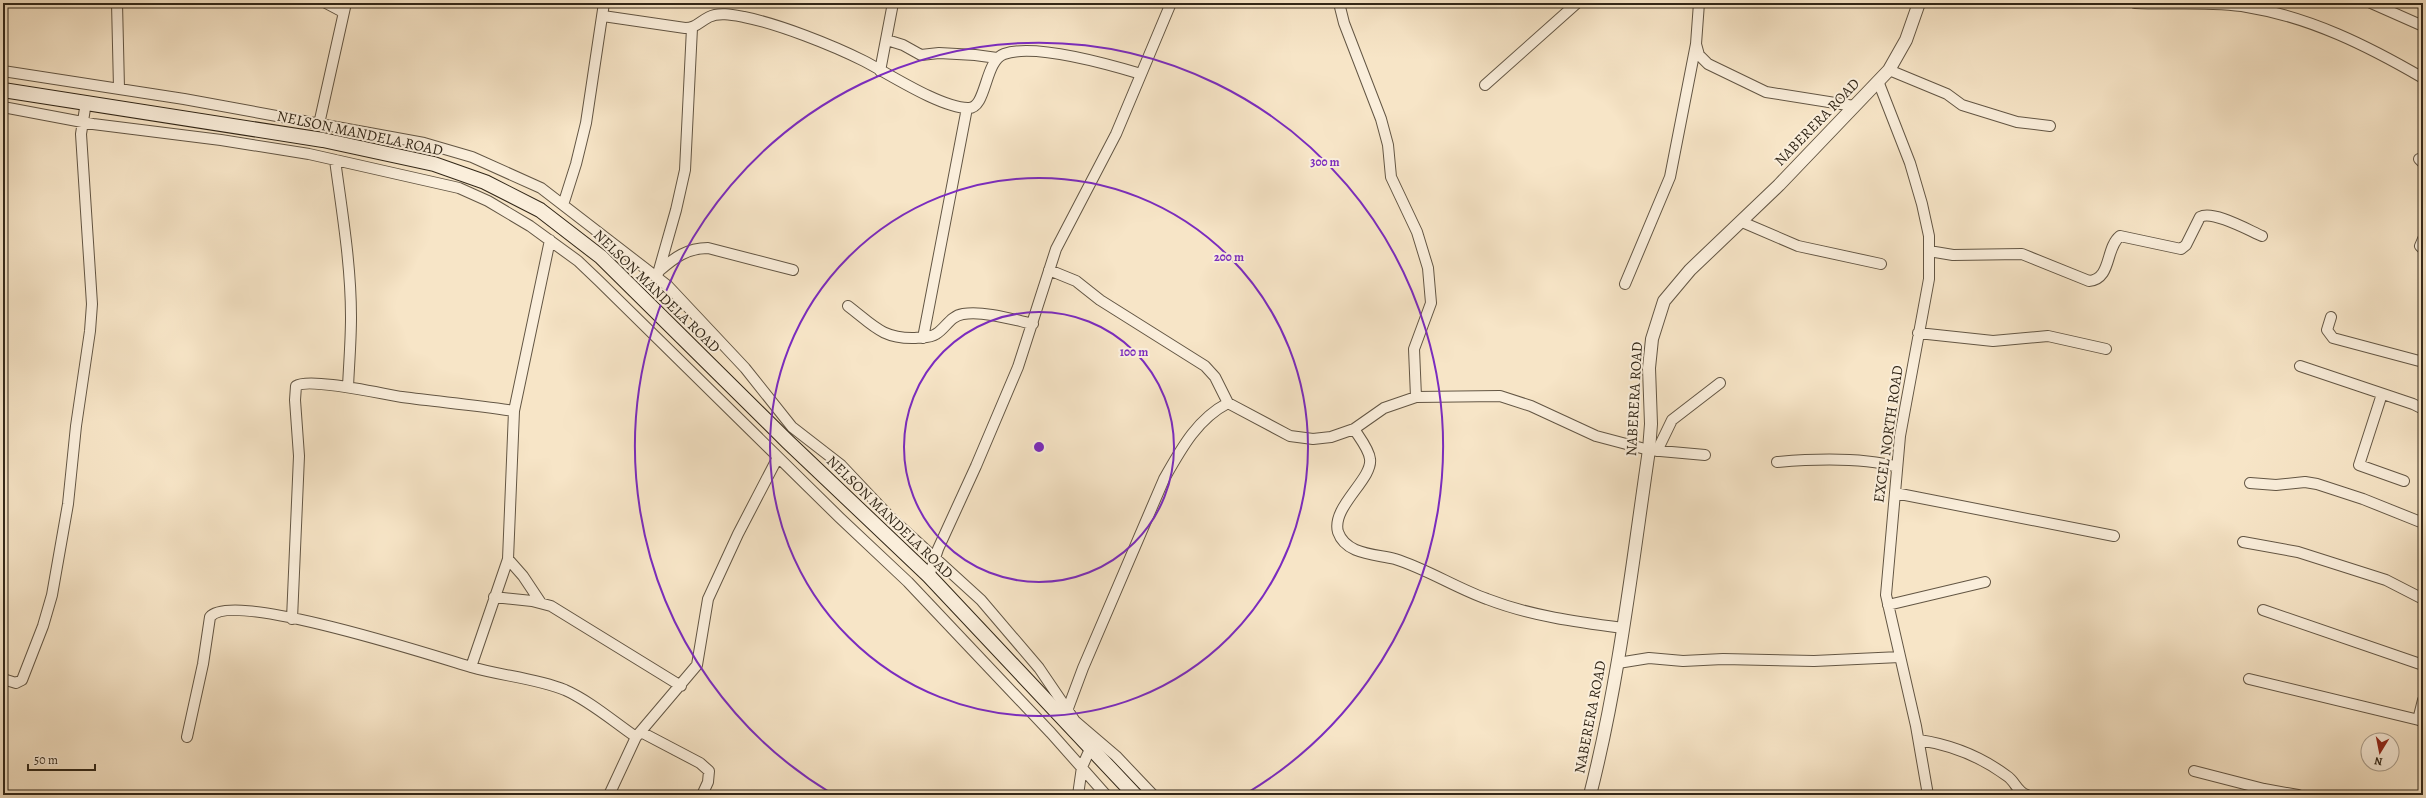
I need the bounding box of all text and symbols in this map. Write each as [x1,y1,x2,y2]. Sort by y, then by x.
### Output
street label: NABERERA ROAD [1770,74,1864,170]
street label: NELSON MANDELA ROAD [275,106,445,160]
text: 300 m [1310,154,1340,170]
street label: NELSON MANDELA ROAD [589,225,725,357]
text: 200 m [1214,249,1244,265]
street label: NABERERA ROAD [1621,341,1647,457]
text: 100 m [1120,344,1148,360]
street label: EXCEL NORTH ROAD [1868,364,1908,504]
centre of rings [1032,440,1046,454]
street label: NELSON MANDELA ROAD [822,451,958,583]
street label: NABERERA ROAD [1569,659,1611,775]
north arrow [2360,732,2400,772]
scale bar [28,746,95,772]
text: 50 m [34,752,58,768]
text: N [2373,753,2384,769]

